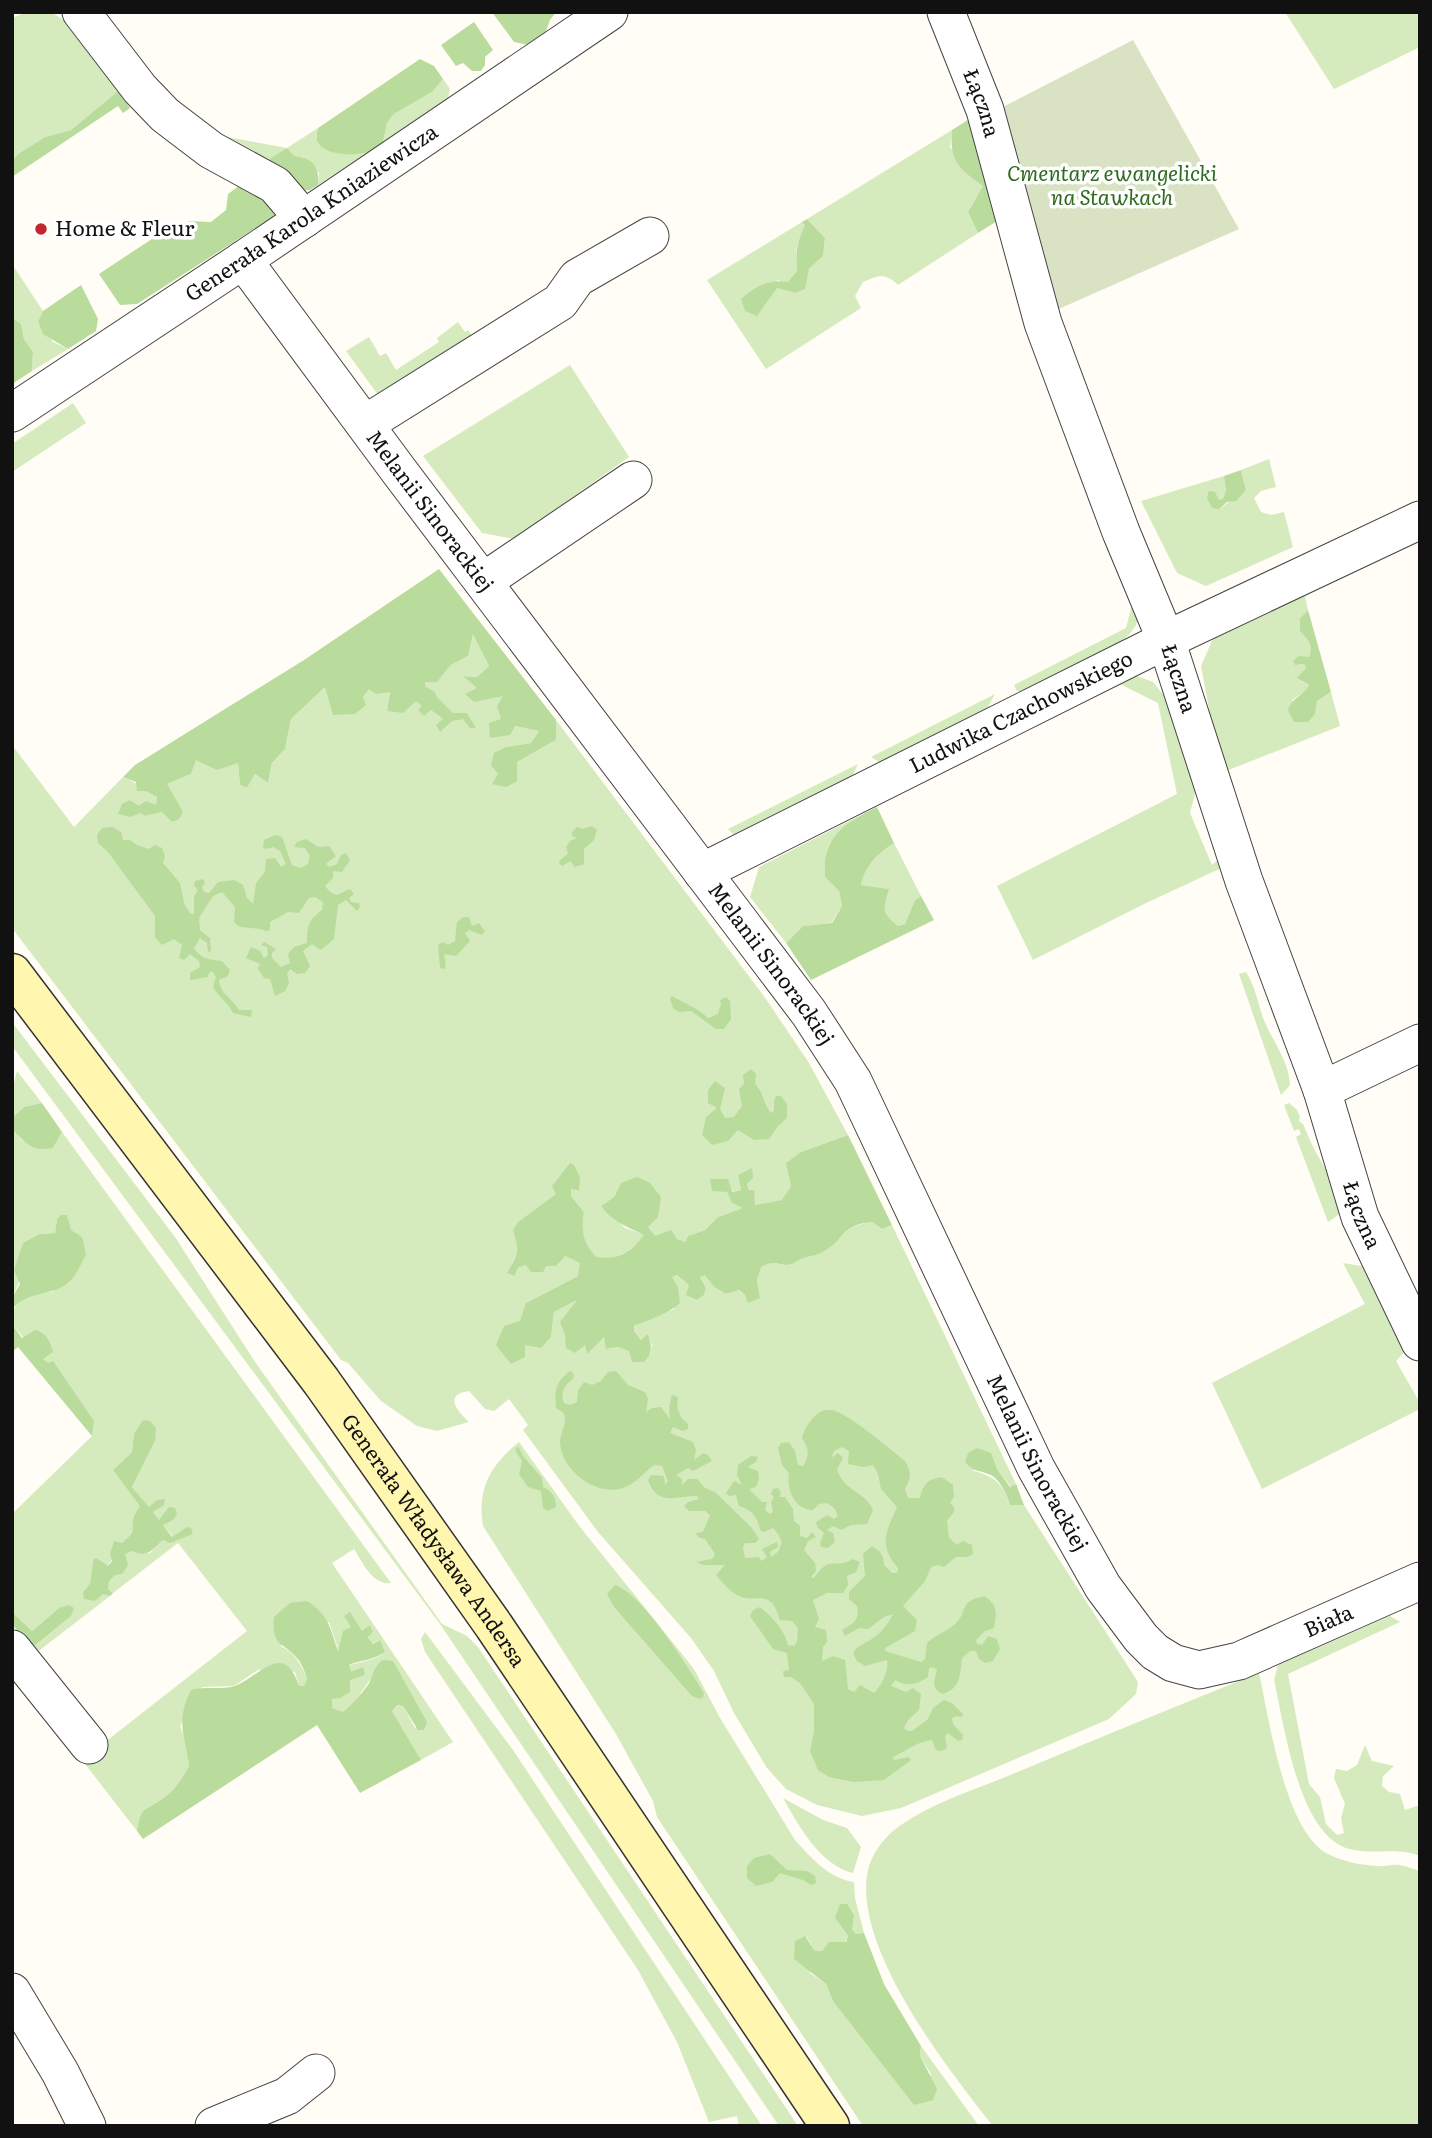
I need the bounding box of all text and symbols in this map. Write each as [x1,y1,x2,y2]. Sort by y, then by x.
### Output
street label: Łączna [957,64,1010,141]
street label: Generała Karola Kniaziewicza [178,114,443,308]
park label: Cmentarz ewangelicki na Stawkach [1007,156,1218,211]
place label: Home & Fleur [55,211,194,242]
marker: Home & Fleur [33,221,49,237]
street label: Melanii Sinorackiej [360,422,503,597]
street label: Łączna [1155,640,1207,717]
street label: Ludwika Czachowskiego [903,641,1137,779]
street label: Melanii Sinorackiej [702,875,844,1050]
street label: Łączna [1337,1177,1391,1254]
street label: Melanii Sinorackiej [981,1368,1098,1556]
street label: Generała Władysława Andersa [336,1406,535,1673]
street label: Biała [1298,1594,1358,1644]

